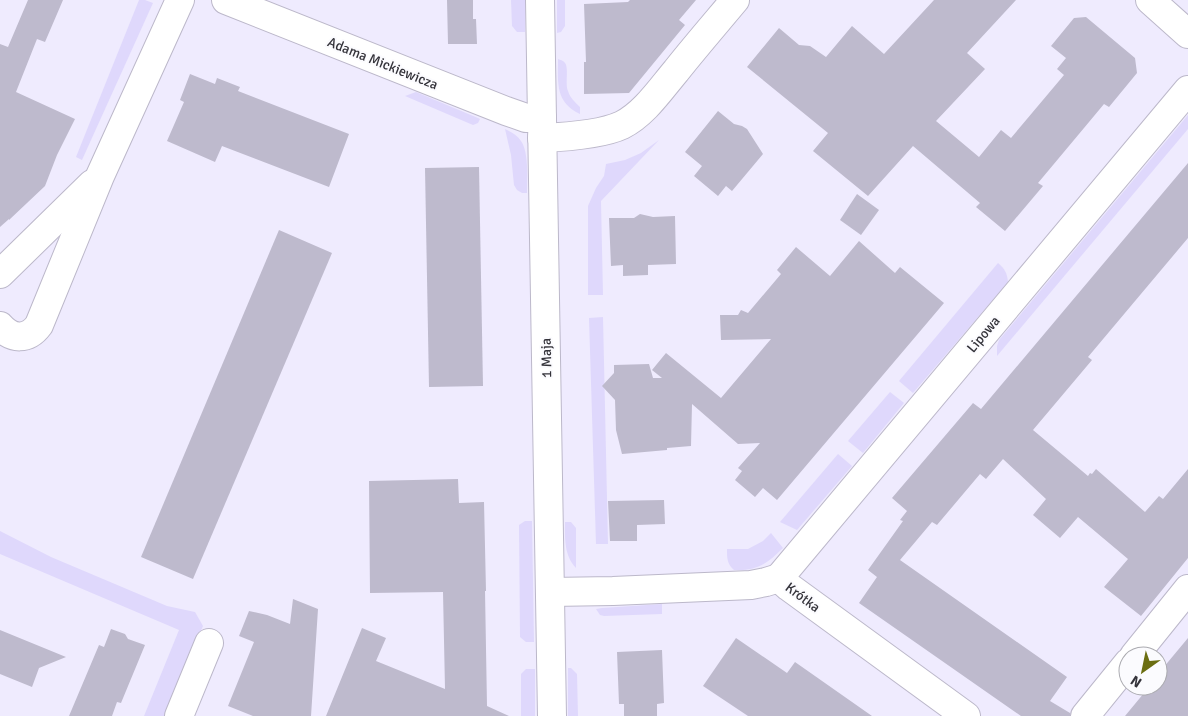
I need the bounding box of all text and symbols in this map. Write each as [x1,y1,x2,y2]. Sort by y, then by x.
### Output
street label: Adama Mickiewicza [325,34,441,93]
street label: Lipowa [963,313,1004,356]
street label: 1 Maja [538,338,555,378]
street label: Krótka [782,579,824,616]
north arrow [1118,646,1168,696]
text: N [1127,672,1145,691]

